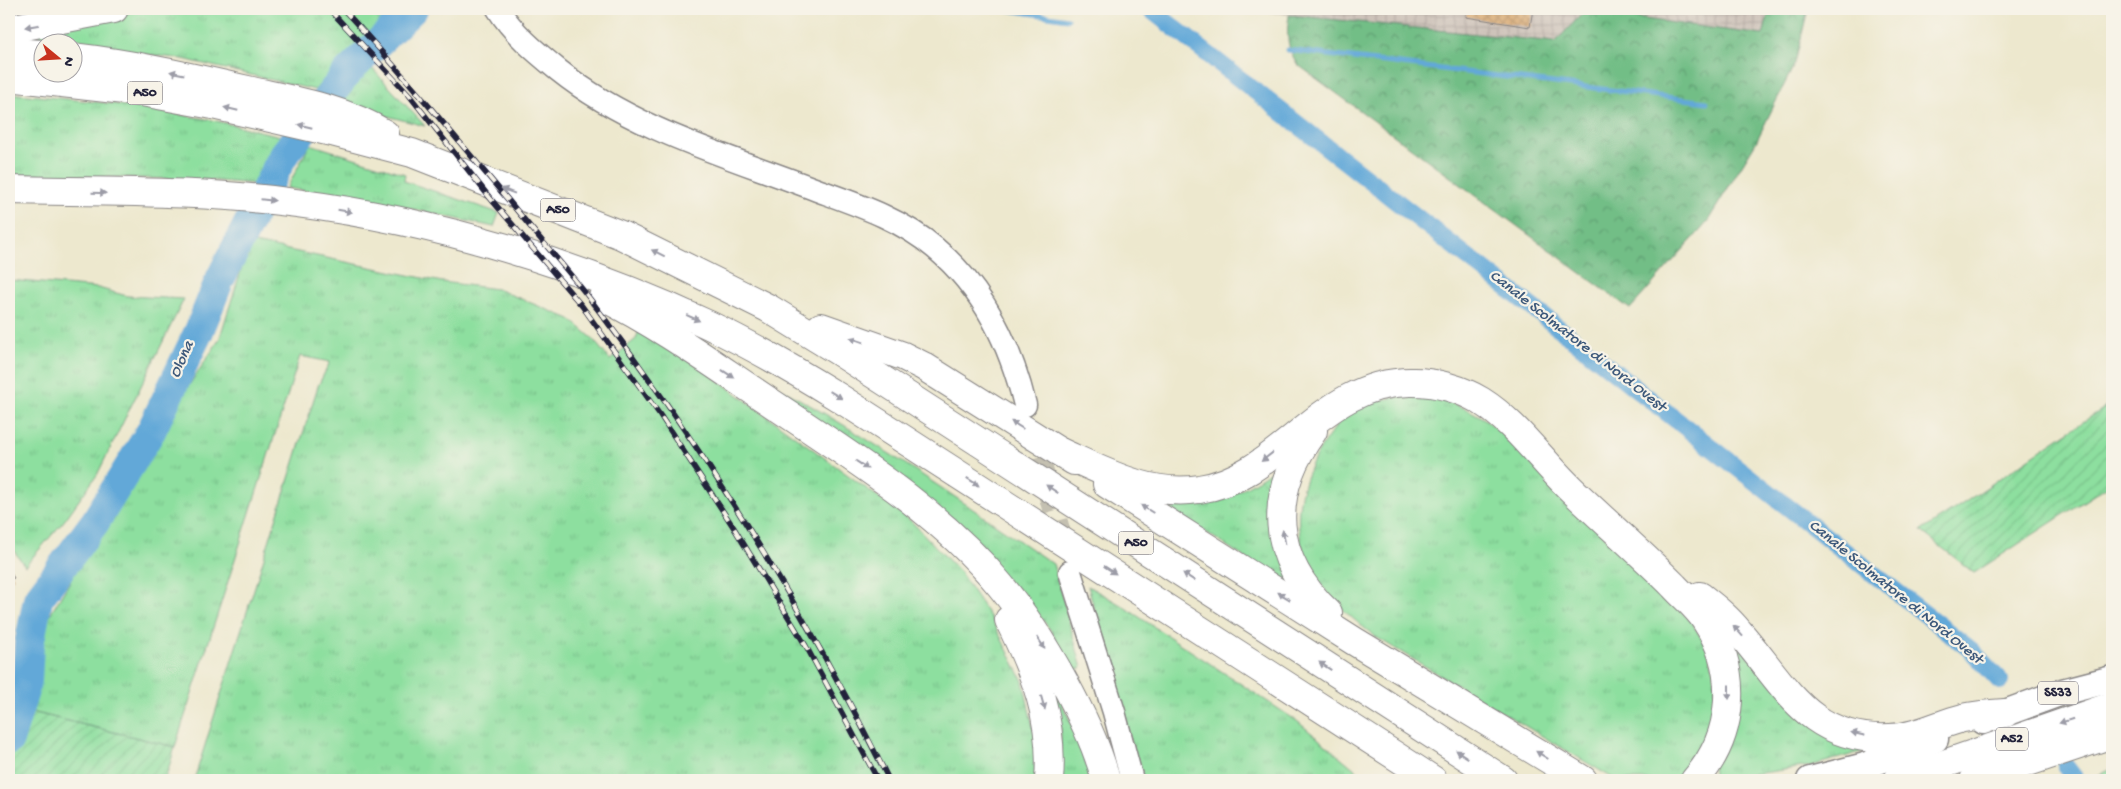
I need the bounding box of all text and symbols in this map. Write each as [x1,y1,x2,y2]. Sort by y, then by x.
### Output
one-way arrow [24,22,40,30]
north arrow [32,32,82,82]
text: N [58,54,77,68]
one-way arrow [169,69,185,77]
road number: A50 [128,82,162,105]
one-way arrow [224,105,239,113]
one-way arrow [298,122,313,130]
one-way arrow [500,187,515,195]
one-way arrow [92,189,108,197]
one-way arrow [260,196,276,204]
road number: A50 [540,198,576,222]
one-way arrow [337,208,353,216]
one-way arrow [651,249,665,257]
water label: Canale Scolmatore di Nord Ovest [1485,267,1671,418]
one-way arrow [686,314,700,322]
one-way arrow [849,336,864,344]
water label: Olona [167,338,200,381]
one-way arrow [721,369,734,379]
one-way arrow [829,391,842,400]
one-way arrow [1011,420,1024,429]
one-way arrow [1261,452,1274,463]
one-way arrow [855,460,869,470]
one-way arrow [967,477,980,487]
one-way arrow [1046,484,1059,494]
one-way arrow [1140,505,1153,514]
water label: Canale Scolmatore di Nord Ovest [1804,517,1988,671]
one-way arrow [1279,529,1287,545]
road number: A50 [1118,532,1154,554]
one-way arrow [1103,565,1117,575]
one-way arrow [1182,572,1195,582]
one-way arrow [1277,592,1291,601]
one-way arrow [1732,626,1744,638]
one-way arrow [1037,637,1046,650]
one-way arrow [1318,661,1332,671]
road number: SS33 [2038,681,2078,704]
one-way arrow [1725,684,1733,700]
one-way arrow [1039,695,1047,710]
one-way arrow [2058,717,2073,725]
road number: A52 [1996,728,2028,751]
one-way arrow [1849,730,1865,738]
one-way arrow [1455,749,1468,759]
one-way arrow [1535,750,1548,759]

